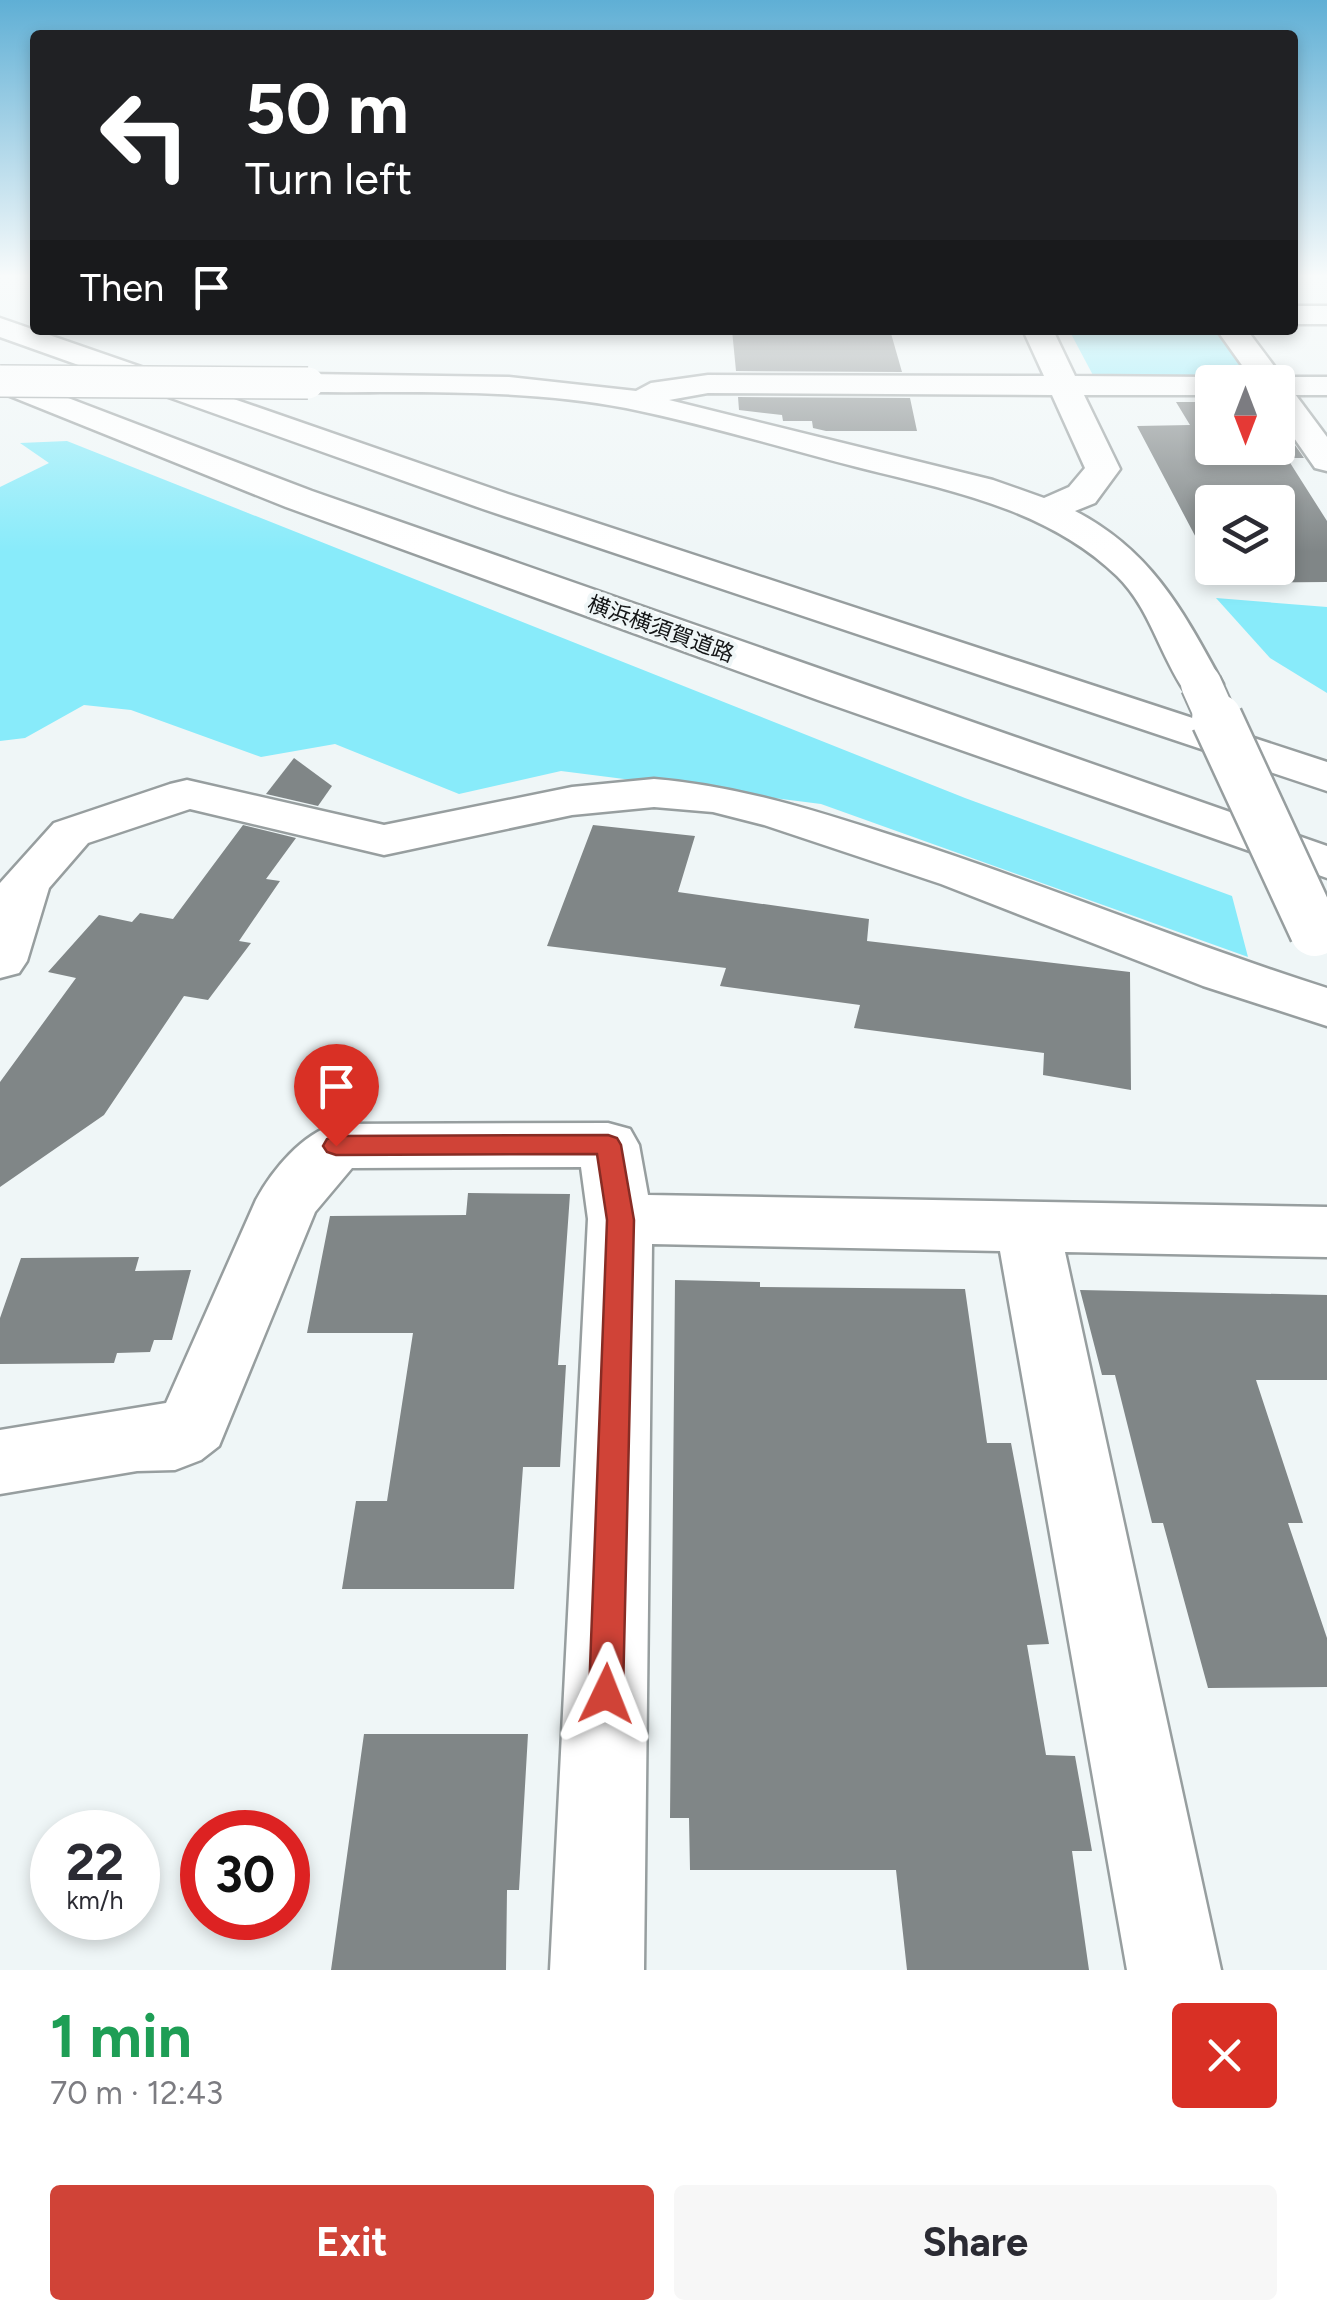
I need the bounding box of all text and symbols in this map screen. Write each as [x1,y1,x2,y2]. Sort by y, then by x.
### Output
text: 50 m [245,66,409,151]
icon: left [80,70,210,200]
text: Turn left [245,151,412,205]
icon: arrive [184,260,239,315]
text: Then [80,265,164,311]
north arrow [1195,365,1295,465]
map controls [1195,365,1295,585]
button: layers [1195,485,1295,585]
street label: 横浜横須賀道路 [584,590,738,668]
pin [294,1044,379,1147]
icon: arrive [309,1059,364,1114]
position arrow [554,1642,658,1746]
speed limit sign: 30 [180,1810,310,1940]
text: 22 [66,1832,124,1893]
text: km/h [66,1885,124,1915]
text: 1 min [50,2000,192,2072]
button: close [1172,2003,1277,2108]
text: 70 m · 12:43 [50,2074,223,2112]
button: Exit [50,2185,654,2300]
button: Share [674,2185,1277,2300]

